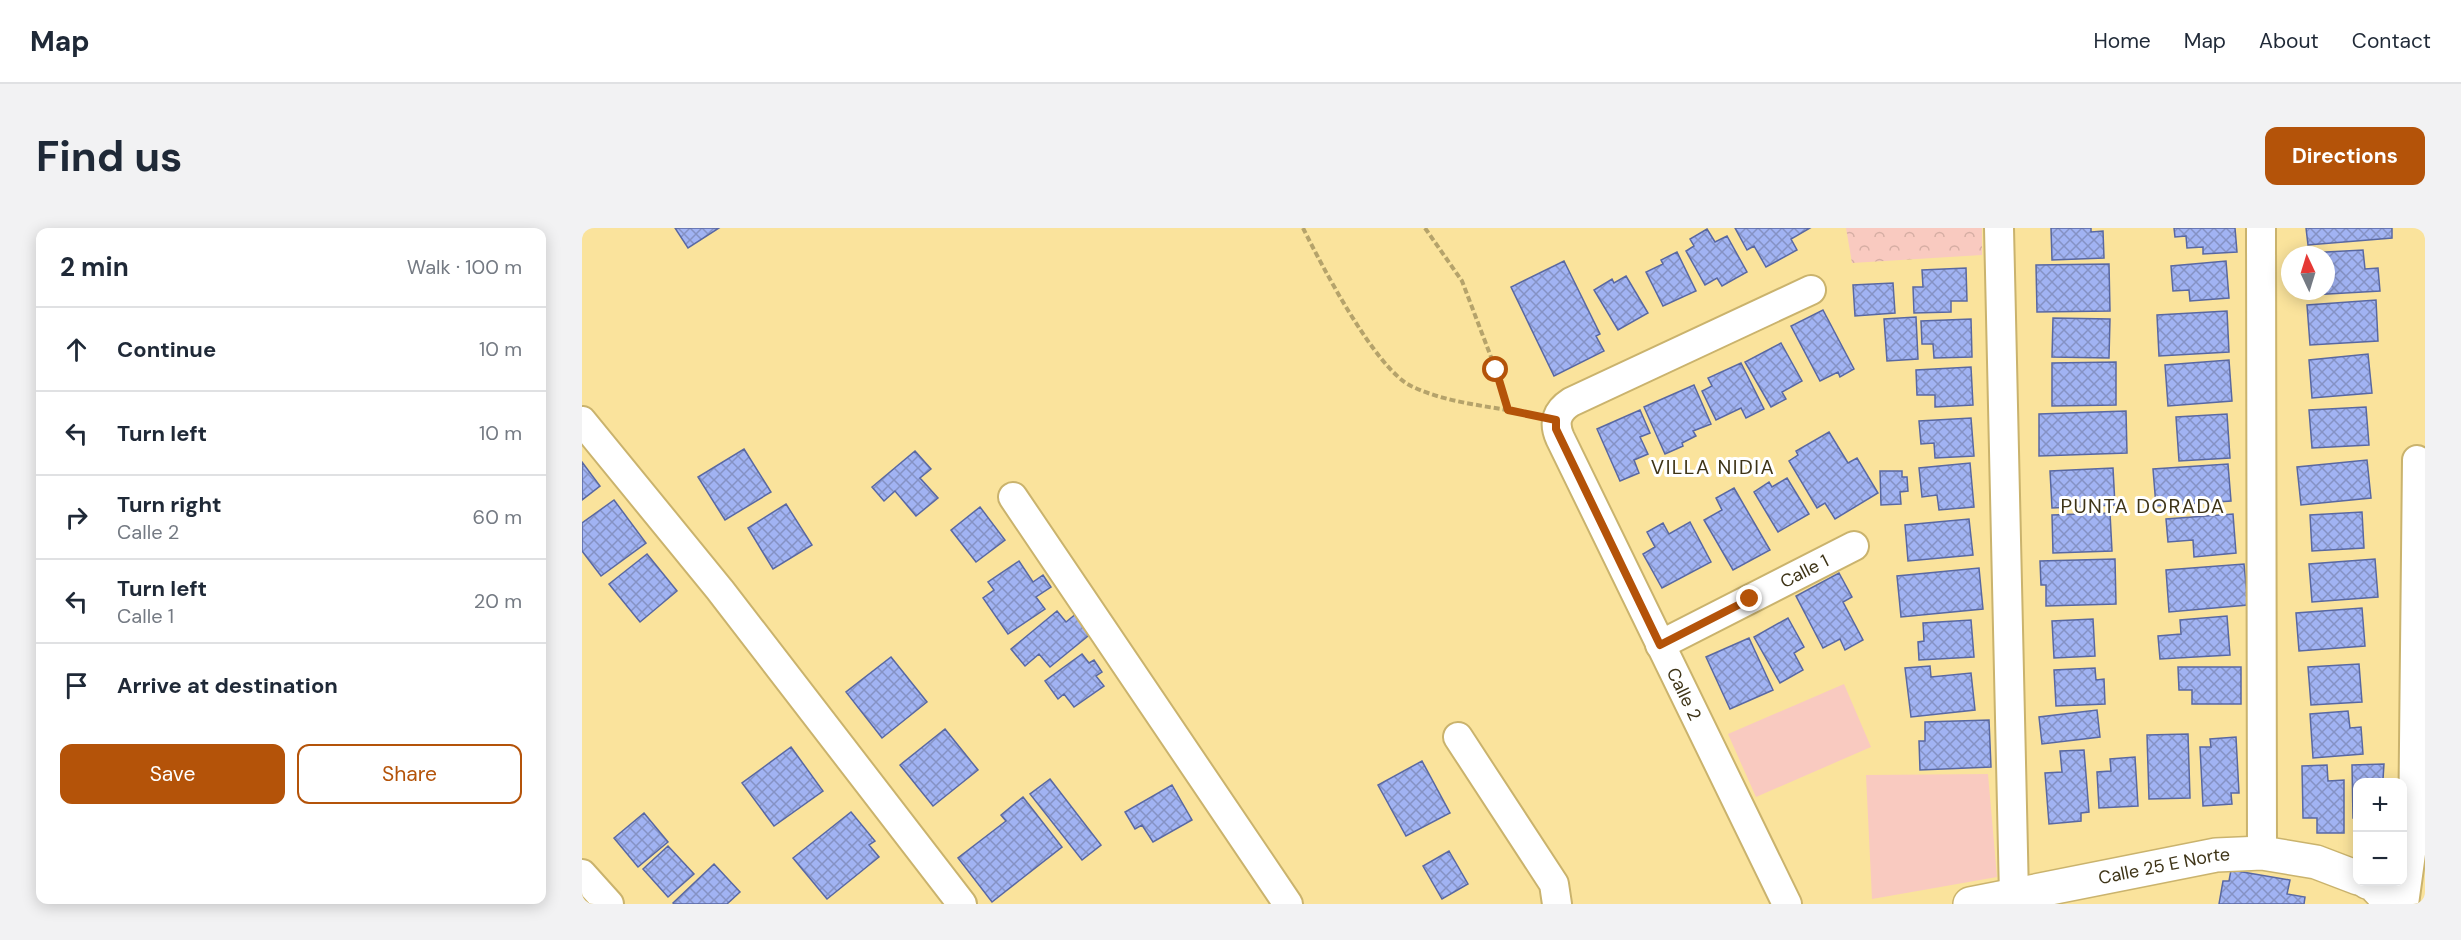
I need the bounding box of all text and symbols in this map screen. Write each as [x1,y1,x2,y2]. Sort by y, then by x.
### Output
text: Map [30,23,90,60]
text: Home [2093,27,2151,55]
text: Map [2184,27,2226,55]
text: About [2259,27,2319,55]
text: Contact [2352,27,2431,55]
button: Directions [2265,127,2425,185]
text: Find us [36,129,182,184]
north arrow [2281,246,2335,300]
text: 2 min [60,250,129,284]
text: Walk · 100 m [407,254,522,280]
icon: ahead [60,333,93,366]
text: Continue [117,335,216,364]
text: 10 m [479,336,522,362]
route start [1482,356,1508,382]
icon: left [60,417,93,450]
text: Turn left [117,419,207,448]
text: 10 m [479,420,522,446]
district label: VILLA NIDIA [1651,454,1775,480]
text: Turn right [117,490,222,519]
district label: PUNTA DORADA [2060,493,2226,519]
icon: right [60,501,93,534]
text: 60 m [473,504,522,530]
text: Calle 2 [117,519,179,545]
street label: Calle 1 [1776,549,1833,594]
text: Turn left [117,574,207,603]
icon: left [60,585,93,618]
route end [1736,585,1762,611]
text: 20 m [474,588,522,614]
text: Calle 1 [117,603,174,629]
street label: Calle 2 [1661,664,1707,724]
icon: arrive [60,669,93,702]
text: Arrive at destination [117,671,338,700]
button: Save [60,744,285,804]
button: Share [297,744,522,804]
map controls [2353,778,2407,886]
button: + [2353,778,2407,832]
button: − [2353,832,2407,886]
street label: Calle 25 E Norte [2096,842,2231,890]

